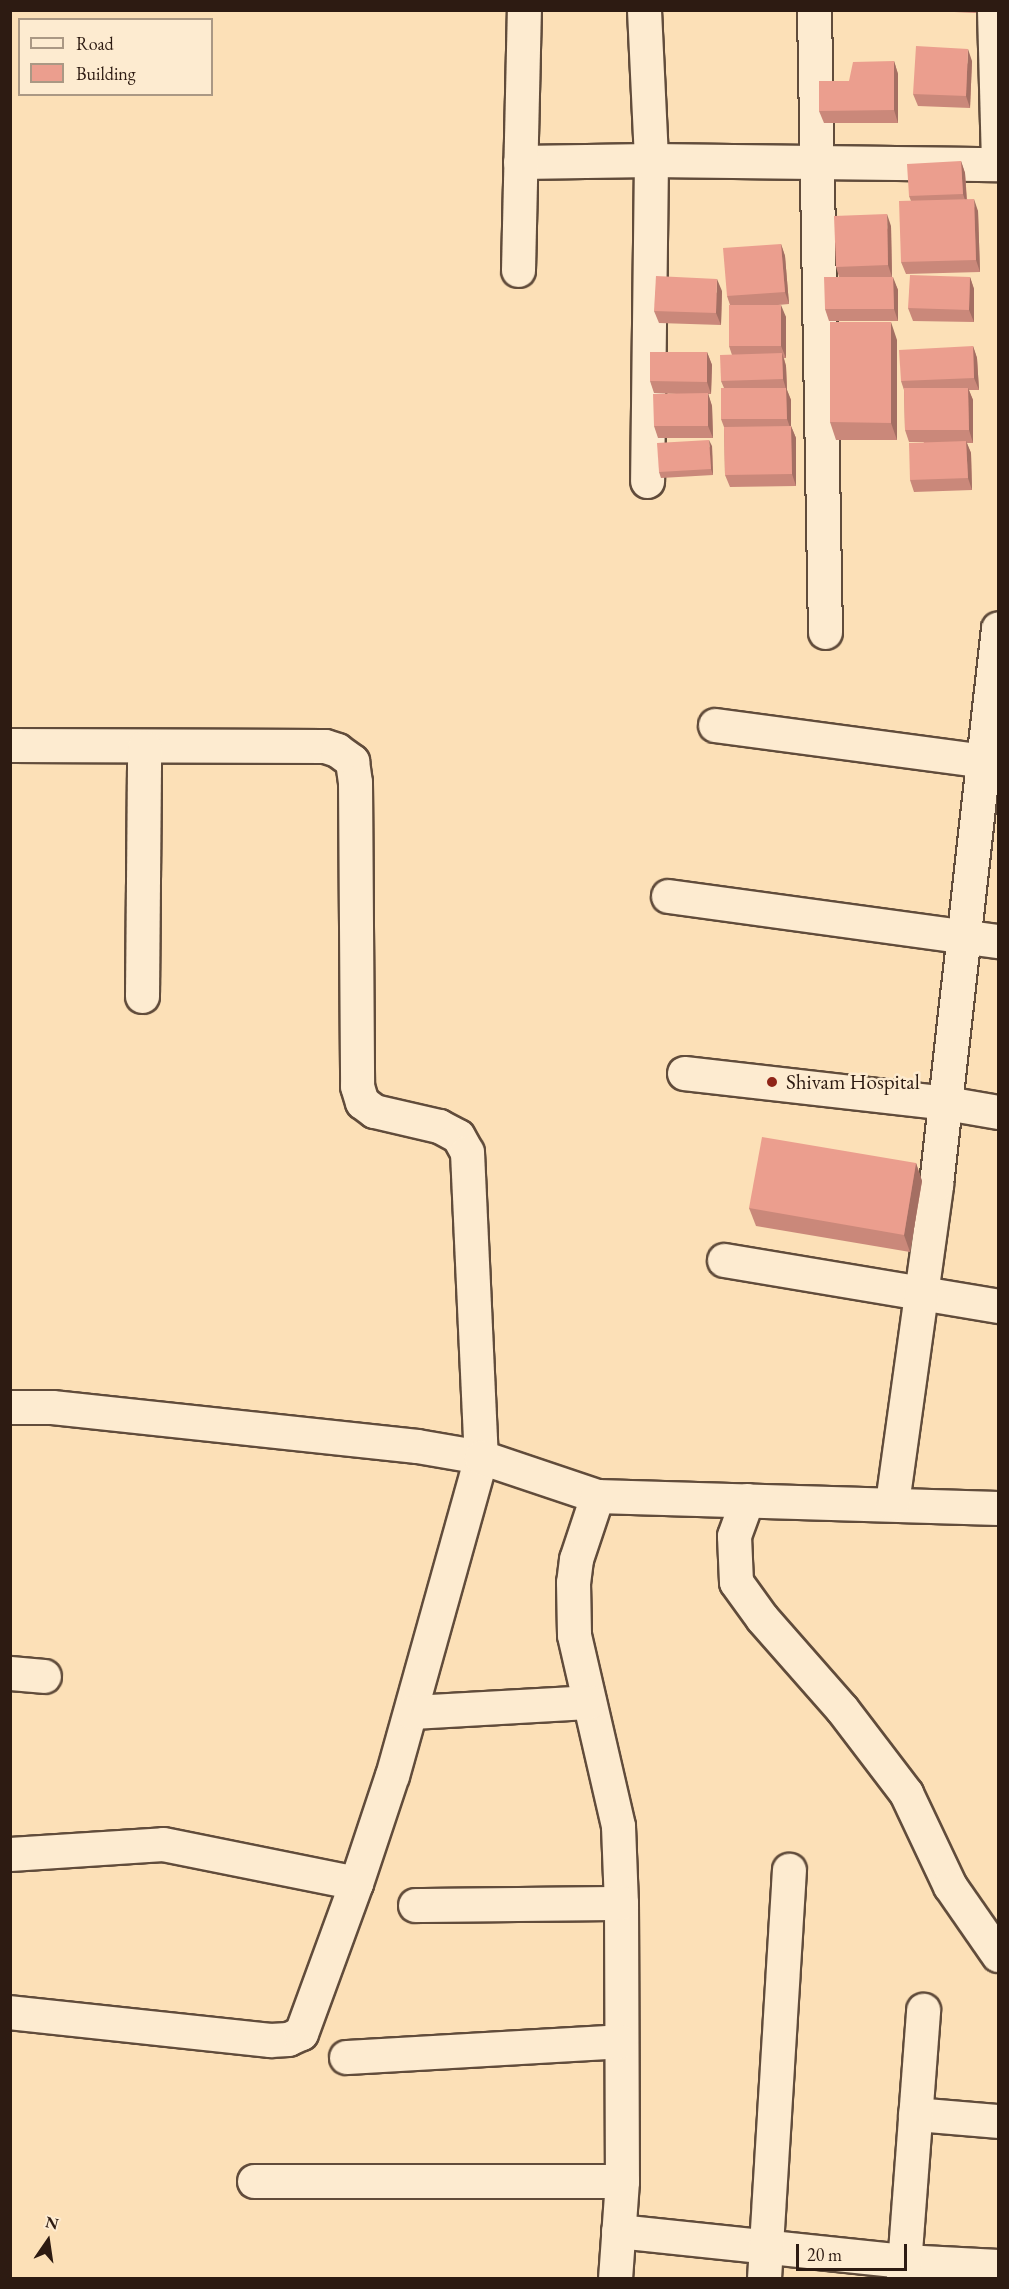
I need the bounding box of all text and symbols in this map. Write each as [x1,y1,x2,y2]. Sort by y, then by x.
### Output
legend [18,18,213,96]
text: Road [76,32,114,55]
text: Building [76,62,136,85]
place label: Shivam Hospital [786,1069,920,1095]
marker: Shivam Hospital [763,1073,781,1091]
north arrow [18,2211,78,2271]
text: N [43,2211,61,2235]
scale bar [799,2232,910,2270]
text: 20 m [807,2243,842,2266]

